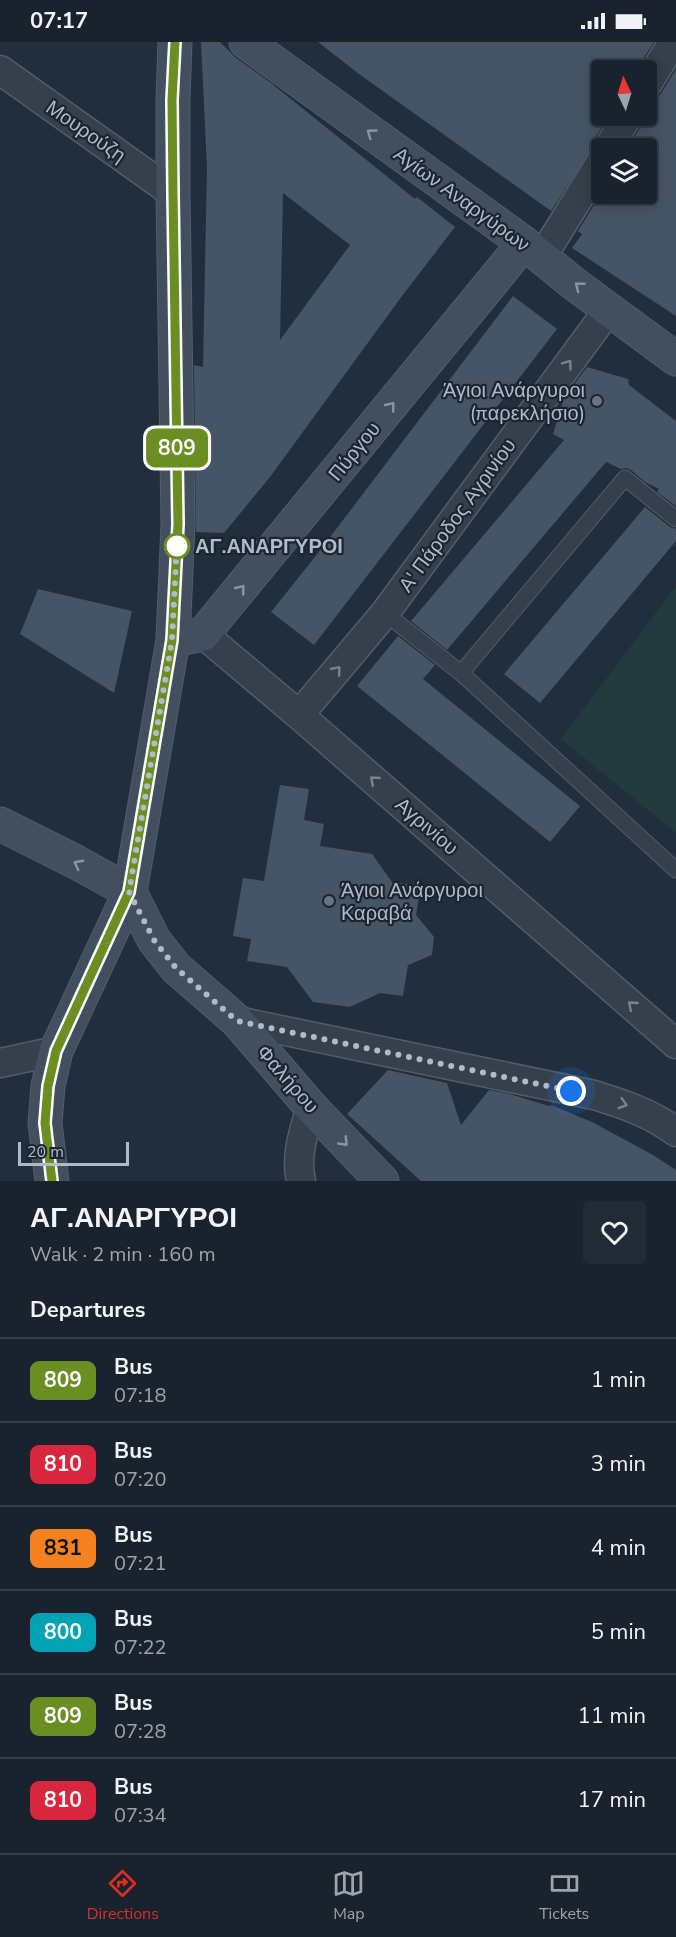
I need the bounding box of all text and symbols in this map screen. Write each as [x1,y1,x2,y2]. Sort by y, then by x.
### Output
text: 07:17 [30,6,88,36]
north arrow [591,60,657,126]
map controls [591,60,657,204]
street label: Μουρούζη [40,94,131,169]
one-way arrow [367,129,378,140]
button: layers [591,138,657,204]
street label: Αγίων Αναργύρων [388,141,535,258]
one-way arrow [574,283,585,294]
one-way arrow [561,360,572,371]
place label: Άγιοι Ανάργυροι (παρεκλήσιο) [443,377,585,427]
marker: Άγιοι Ανάργυροι (παρεκλήσιο) [590,394,604,408]
one-way arrow [384,402,395,413]
street label: Πύργου [322,416,387,487]
line badge: 809 [142,428,212,468]
street label: Α' Πάροδος Αγρινίου [392,433,522,598]
text: 809 [158,434,196,462]
marker: ΑΓ.ΑΝΑΡΓΥΡΟΙ [164,533,190,559]
place label: ΑΓ.ΑΝΑΡΓΥΡΟΙ [195,533,343,560]
one-way arrow [233,585,244,596]
one-way arrow [329,666,340,677]
one-way arrow [370,777,381,788]
street label: Αγρινίου [389,791,464,861]
one-way arrow [74,860,85,871]
place label: Άγιοι Ανάργυροι Καραβά [341,877,483,927]
marker: Άγιοι Ανάργυροι Καραβά [322,894,336,908]
one-way arrow [628,1001,639,1012]
street label: Φαλήρου [251,1039,325,1119]
your location [556,1076,586,1106]
one-way arrow [617,1097,628,1109]
one-way arrow [337,1134,348,1145]
scale bar [18,1139,129,1166]
text: 20 m [27,1141,64,1163]
text: ΑΓ.ΑΝΑΡΓΥΡΟΙ [30,1199,237,1237]
button: heart [583,1201,646,1264]
text: Walk · 2 min · 160 m [30,1241,216,1268]
text: Departures [30,1295,145,1325]
text: Bus [114,1352,153,1382]
text: 1 min [591,1365,646,1395]
text: 809 [44,1366,82,1394]
text: 07:18 [114,1382,167,1409]
text: Bus [114,1436,153,1466]
text: 3 min [591,1449,646,1479]
text: 810 [44,1450,82,1478]
text: 07:20 [114,1466,167,1493]
text: Bus [114,1520,153,1550]
text: 4 min [591,1533,646,1563]
text: 831 [44,1534,82,1562]
text: 07:21 [114,1550,167,1577]
text: Bus [114,1604,153,1634]
text: 5 min [591,1617,646,1647]
text: 800 [44,1618,82,1646]
text: 07:22 [114,1634,167,1661]
text: Bus [114,1688,153,1718]
text: 11 min [578,1701,646,1731]
text: 809 [44,1702,82,1730]
text: 07:28 [114,1718,167,1745]
text: Bus [114,1772,153,1802]
text: 17 min [578,1785,646,1815]
text: 810 [44,1786,82,1814]
text: 07:34 [114,1802,167,1829]
tab: Directions [87,1867,159,1925]
tab: Map [332,1867,365,1925]
tab: Tickets [539,1867,589,1925]

